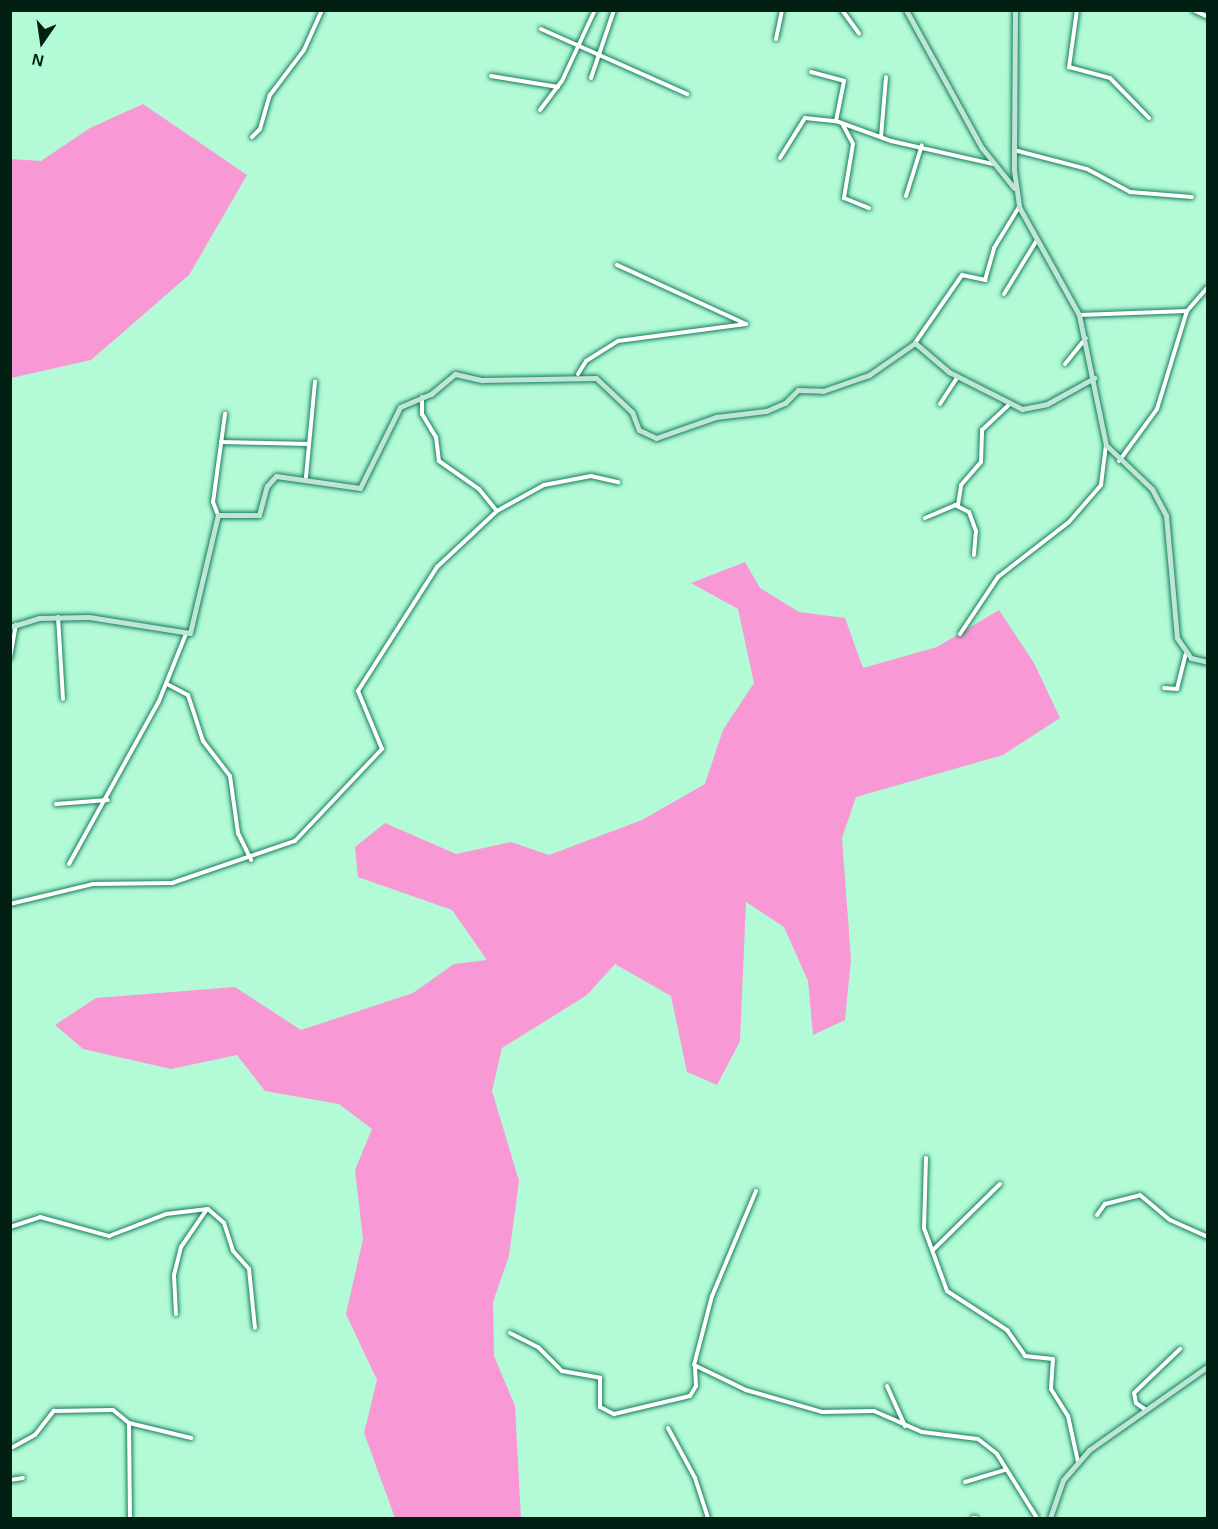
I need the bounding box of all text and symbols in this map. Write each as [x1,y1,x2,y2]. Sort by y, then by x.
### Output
north arrow [12,12,72,72]
text: N [30,50,45,70]

